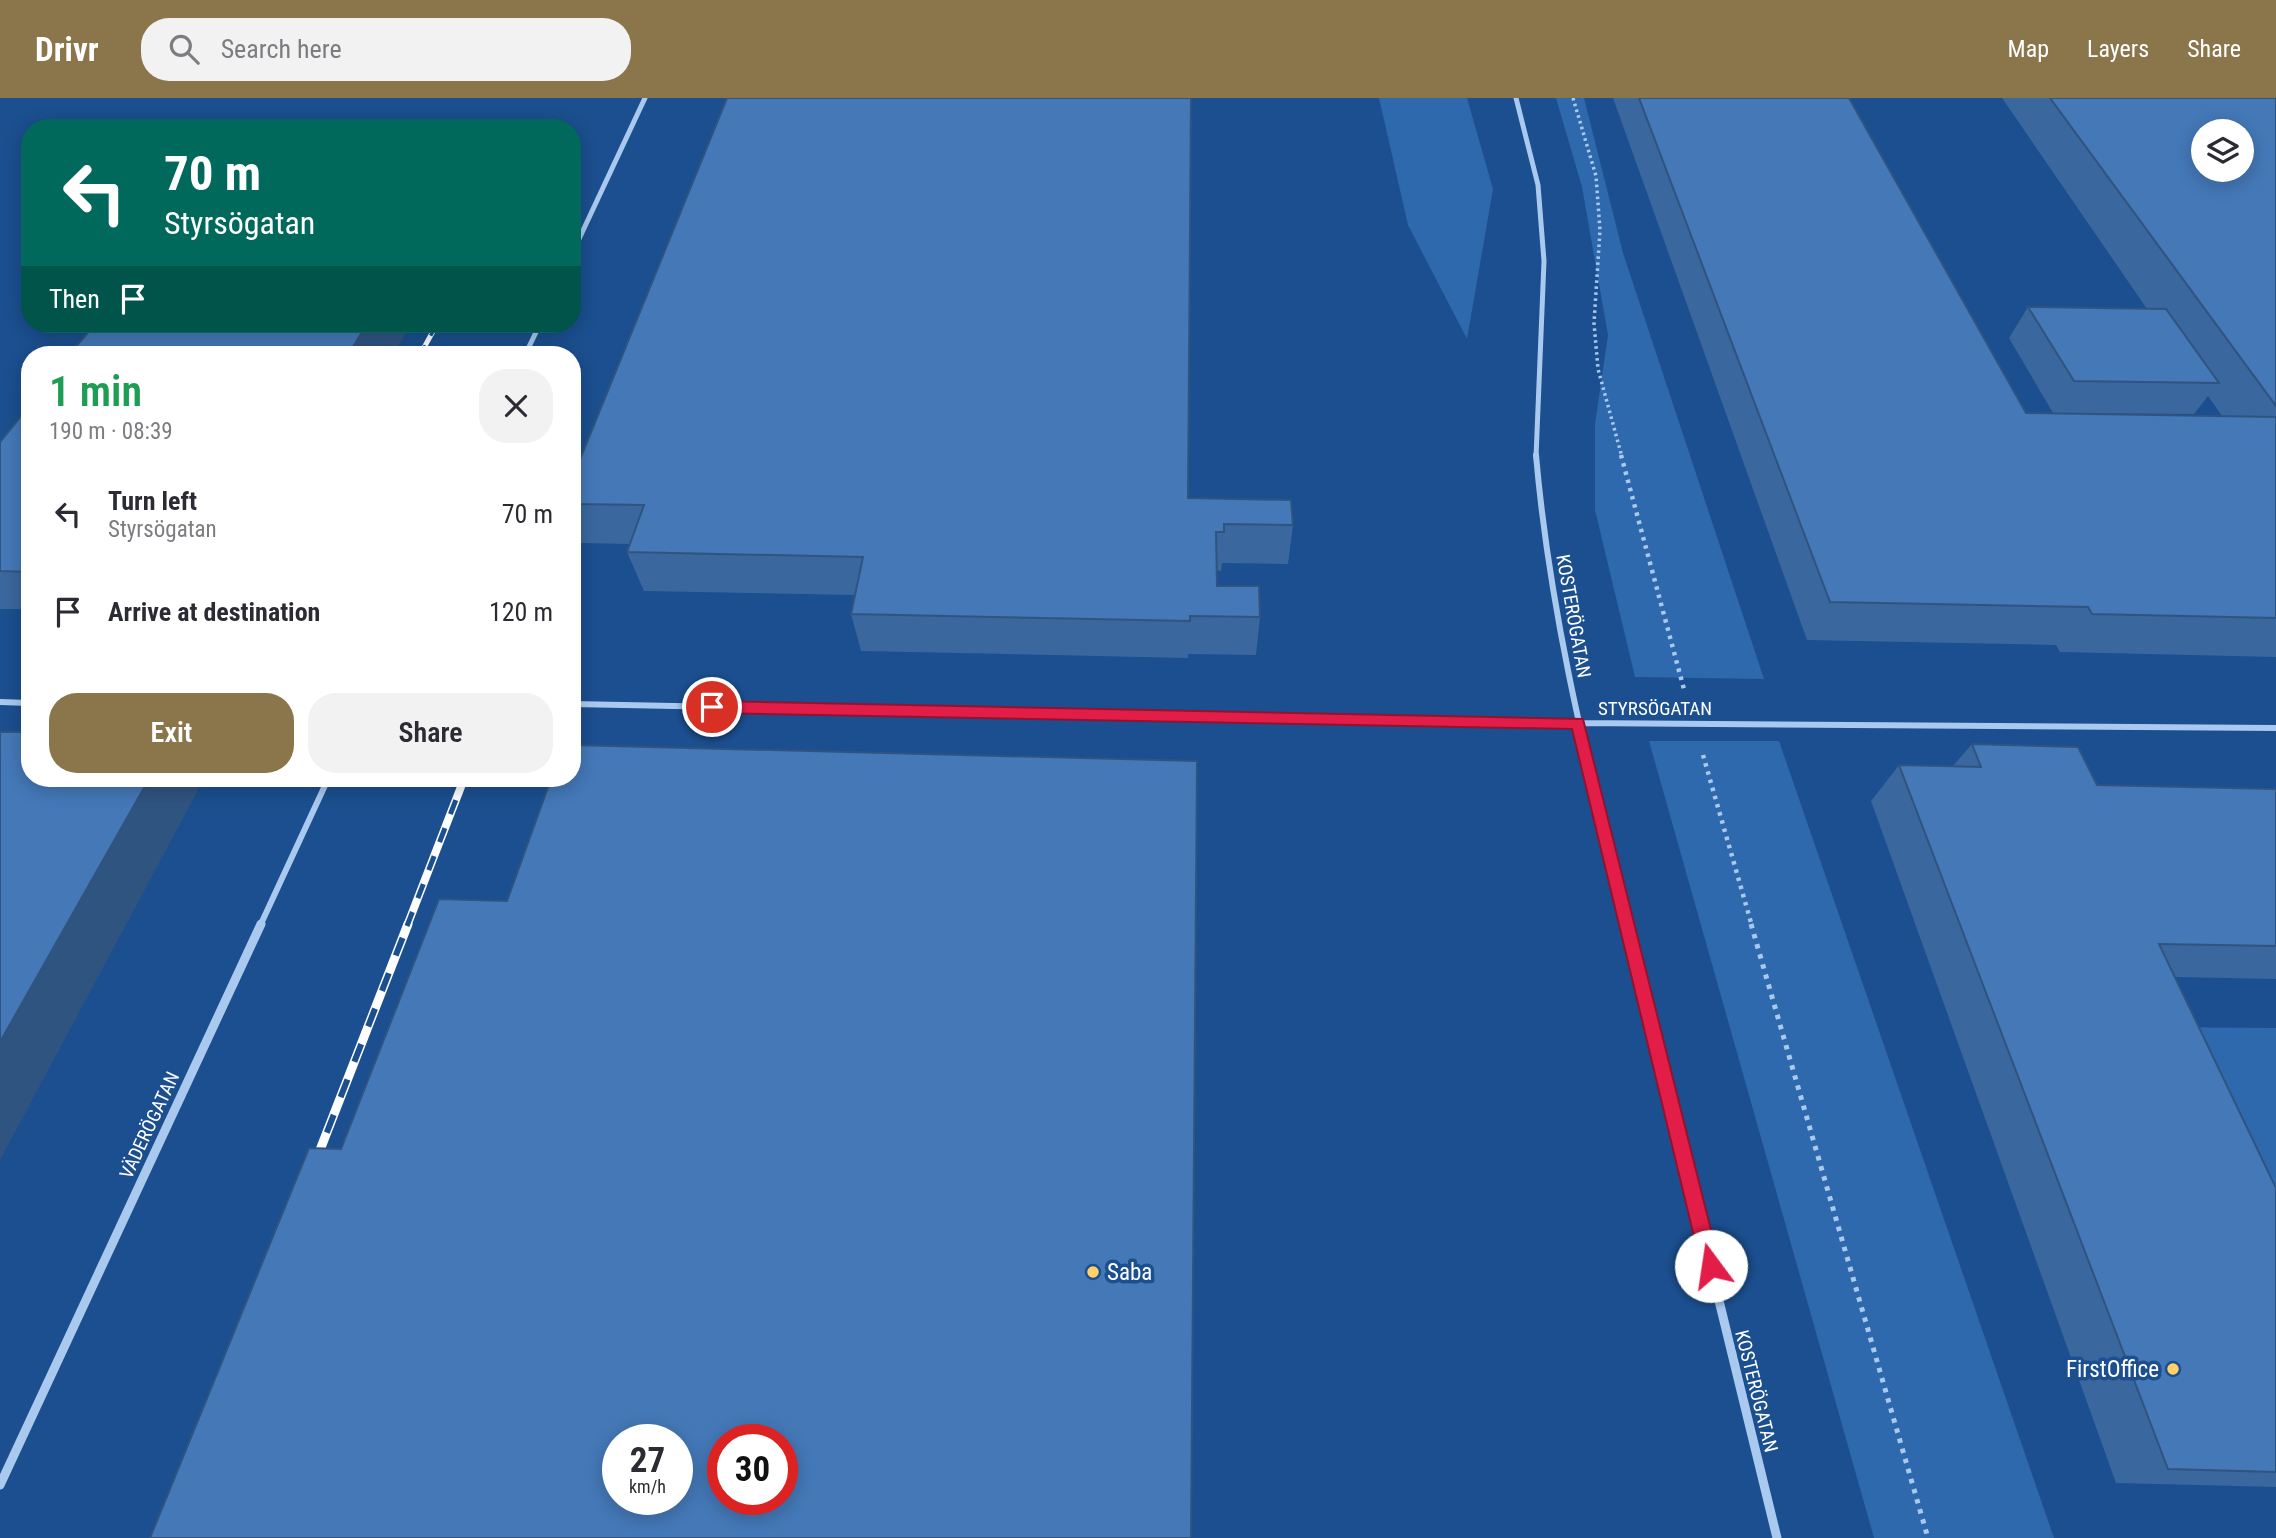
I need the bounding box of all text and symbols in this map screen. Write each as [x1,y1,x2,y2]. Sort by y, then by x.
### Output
search box [141,18,631,81]
text: Drivr [35,30,99,69]
icon: search [165,30,203,68]
text: Search here [221,34,342,64]
text: Map [2008,35,2049,63]
text: Layers [2087,35,2149,63]
text: Share [2187,35,2241,63]
map controls [2191,119,2254,182]
button: layers [2191,119,2254,182]
text: 70 m [164,145,261,202]
icon: left [49,147,140,238]
text: Styrsögatan [164,204,315,242]
icon: arrive [114,280,152,318]
text: Then [49,284,100,314]
text: 1 min [49,367,142,416]
button: close [479,369,553,443]
text: 190 m · 08:39 [49,418,173,445]
text: Turn left [108,486,197,516]
icon: left [49,495,87,533]
text: 70 m [502,499,553,529]
text: Styrsögatan [108,516,217,543]
street label: KOSTERÖGATAN [1551,553,1596,680]
icon: arrive [49,593,87,631]
text: Arrive at destination [108,597,320,627]
text: 120 m [489,597,553,627]
pin [682,677,742,737]
icon: arrive [693,688,731,726]
button: Exit [49,693,294,773]
button: Share [308,693,553,773]
street label: STYRSÖGATAN [1598,697,1712,720]
street label: VÄDERÖGATAN [115,1068,184,1182]
position arrow [1674,1229,1748,1303]
place label: Saba [1107,1259,1152,1286]
marker: Saba [1085,1264,1101,1280]
street label: KOSTERÖGATAN [1730,1328,1783,1455]
place label: FirstOffice [2066,1356,2159,1383]
marker: FirstOffice [2165,1361,2181,1377]
speed limit sign: 30 [707,1424,798,1515]
text: 27 [630,1440,665,1481]
text: km/h [629,1476,666,1497]

